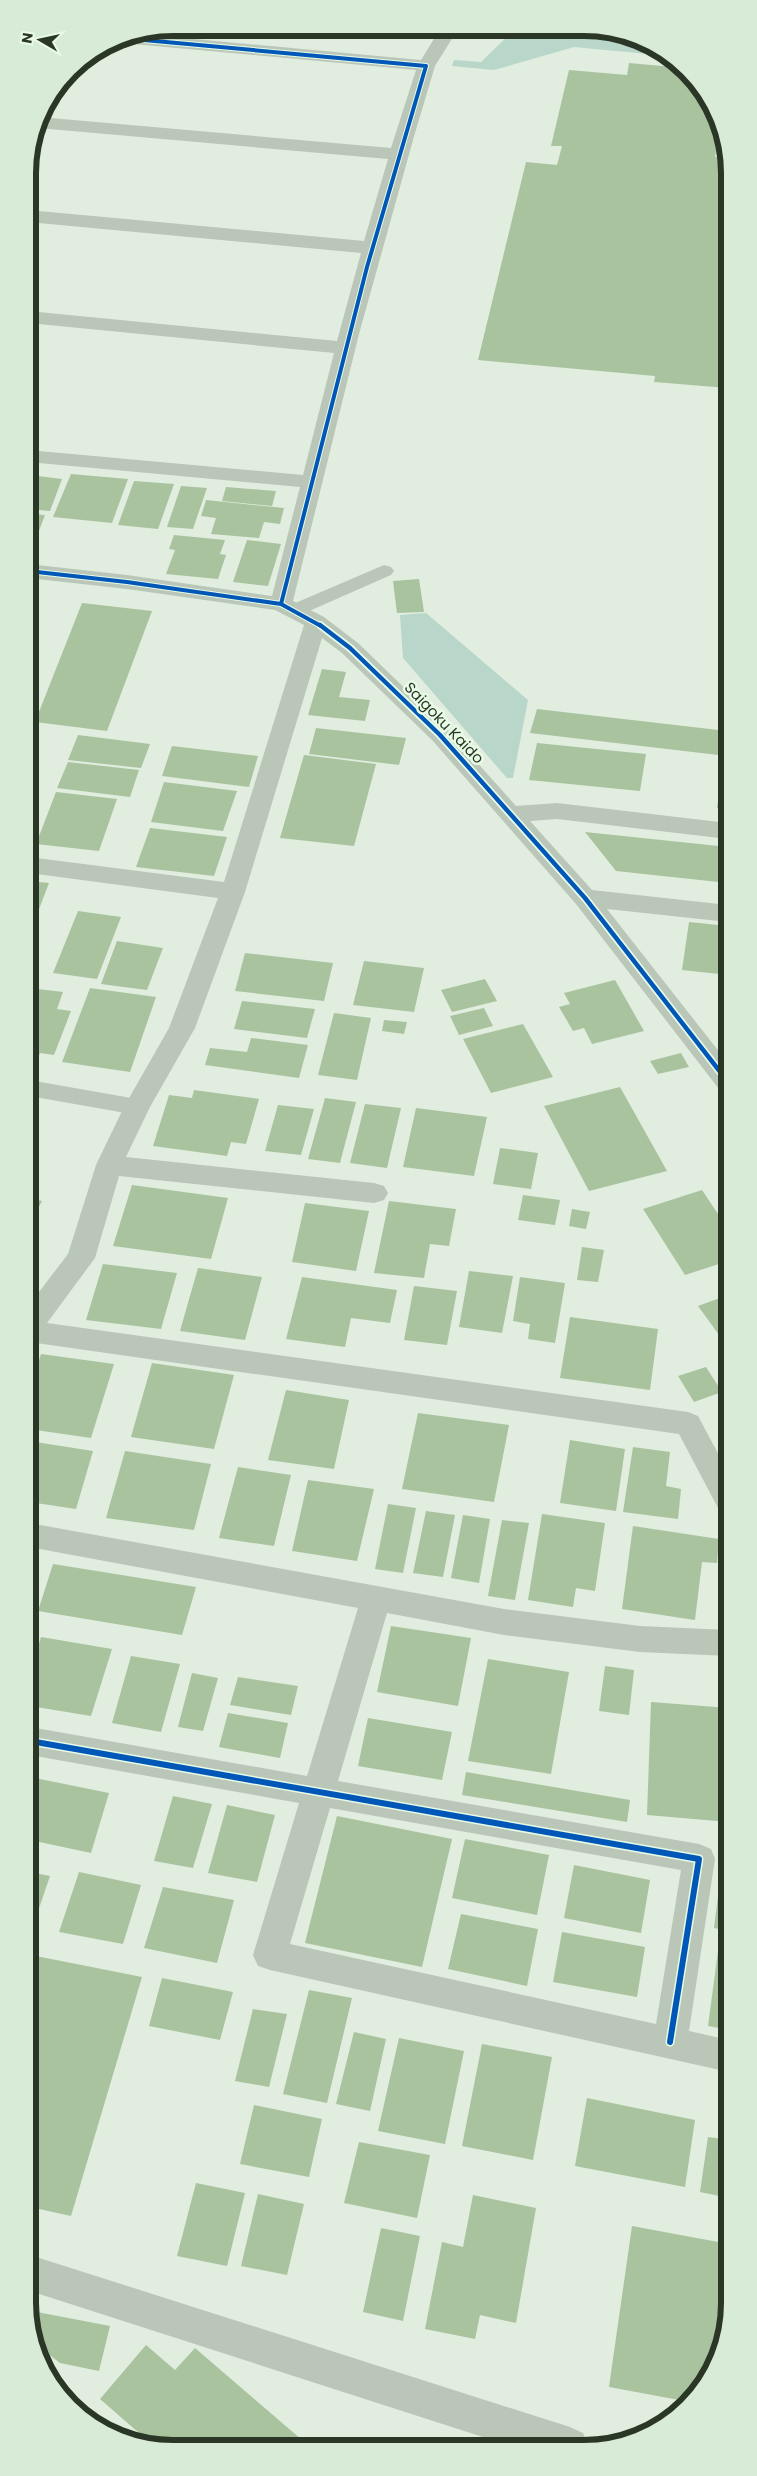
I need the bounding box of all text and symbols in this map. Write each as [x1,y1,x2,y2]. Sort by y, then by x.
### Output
north arrow [15,15,65,65]
text: N [16,31,38,45]
street label: Saigoku Kaido [400,677,489,768]

